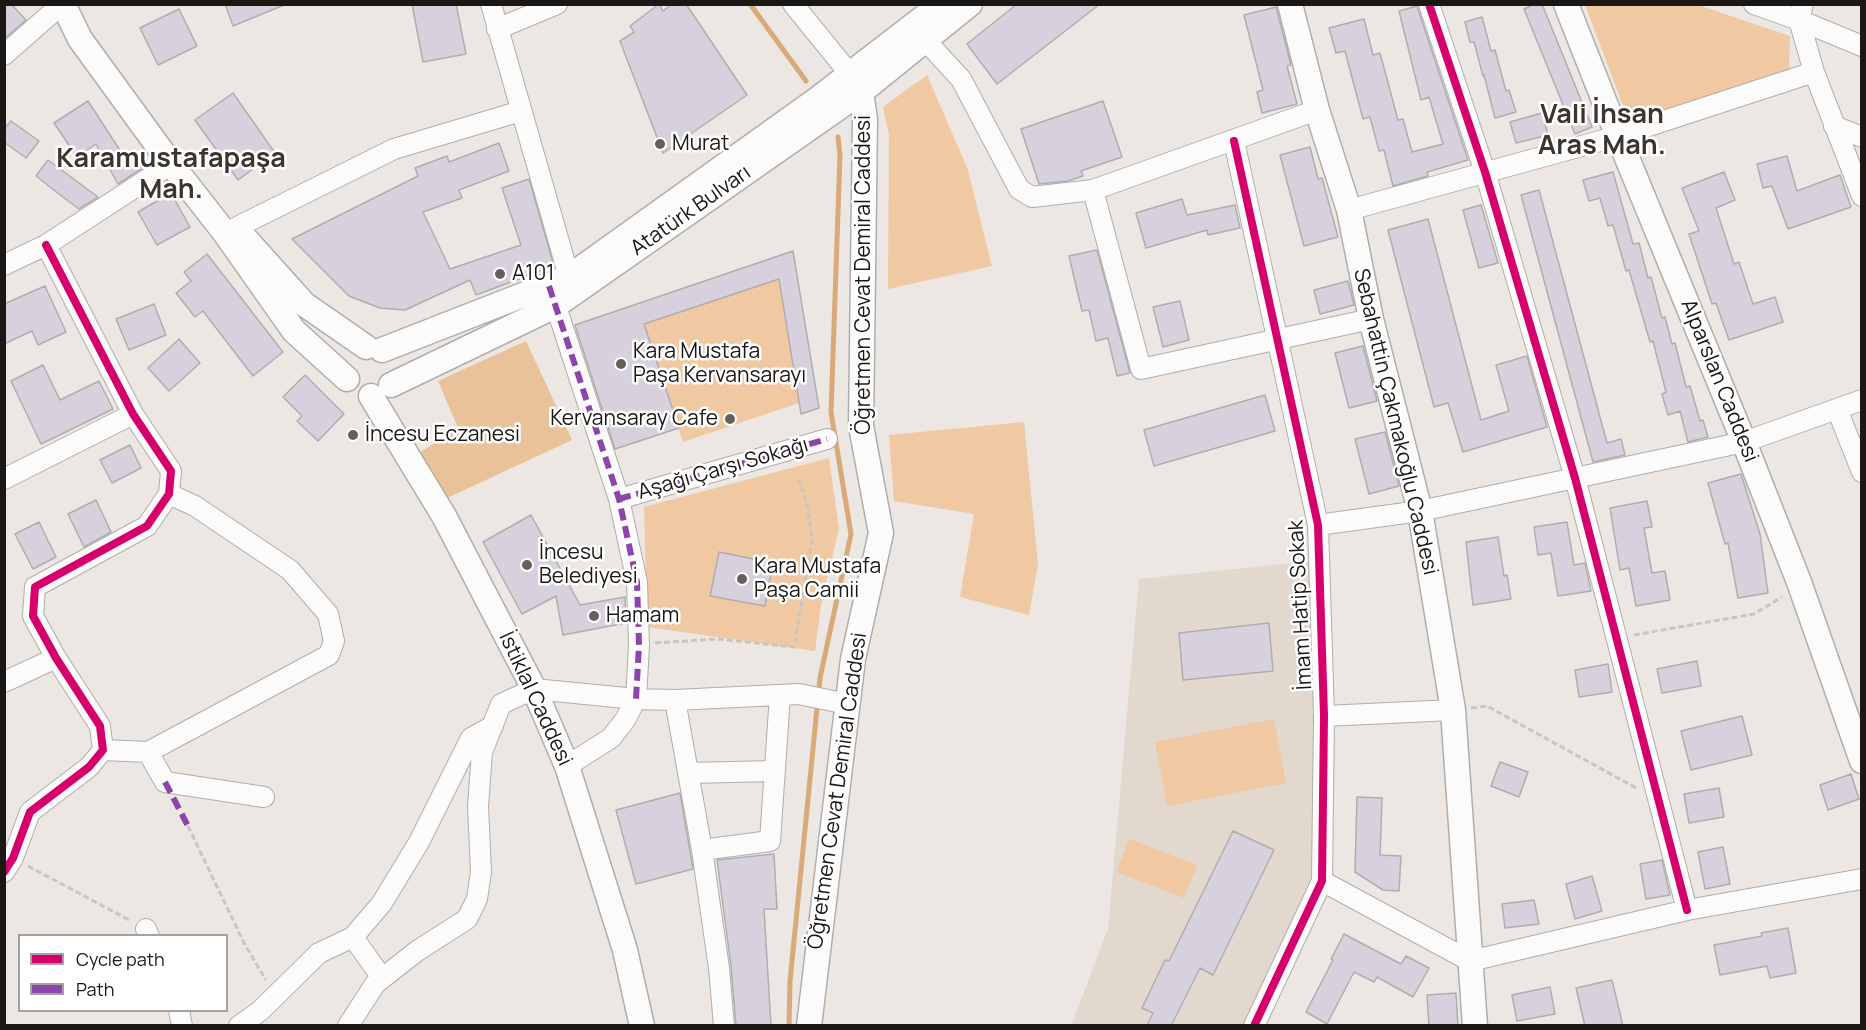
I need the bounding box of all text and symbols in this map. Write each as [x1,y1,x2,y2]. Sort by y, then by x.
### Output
district label: Vali İhsan Aras Mah. [1538,99,1666,162]
street label: Öğretmen Cevat Demiral Caddesi [851,115,877,435]
place label: Murat [672,131,729,157]
marker: Murat [653,137,667,151]
district label: Karamustafapaşa Mah. [56,143,286,206]
street label: Atatürk Bulvarı [626,160,756,262]
place label: A101 [512,261,554,287]
street label: Sebahattin Çakmakoğlu Caddesi [1347,266,1443,578]
marker: A101 [493,267,507,281]
street label: Alparslan Caddesi [1675,296,1763,466]
place label: Kara Mustafa Paşa Kervansarayı [633,339,806,389]
marker: Kara Mustafa Paşa Kervansarayı [614,357,628,371]
place label: Kervansaray Cafe [550,406,718,432]
marker: Kervansaray Cafe [723,412,737,426]
place label: İncesu Eczanesi [365,422,520,448]
marker: İncesu Eczanesi [346,428,360,442]
street label: Aşağı Çarşı Sokağı [635,433,811,505]
street label: İmam Hatip Sokak [1284,519,1318,691]
place label: İncesu Belediyesi [539,540,638,590]
place label: Kara Mustafa Paşa Camii [754,554,881,604]
marker: İncesu Belediyesi [520,558,534,572]
marker: Kara Mustafa Paşa Camii [735,572,749,586]
place label: Hamam [606,603,679,629]
marker: Hamam [587,609,601,623]
street label: İstiklal Caddesi [493,628,577,770]
street label: Öğretmen Cevat Demiral Caddesi [803,631,873,951]
legend [18,934,228,1012]
text: Cycle path [76,947,165,971]
text: Path [76,977,114,1001]

